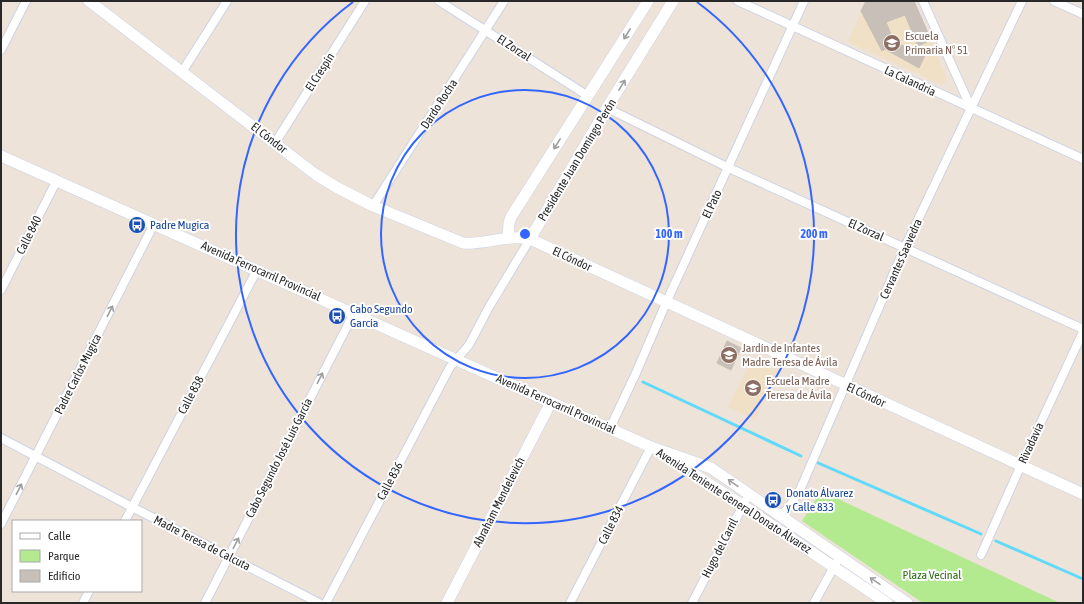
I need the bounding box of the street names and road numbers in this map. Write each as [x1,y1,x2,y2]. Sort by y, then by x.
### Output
street label: El Zorzal [494,32,534,65]
street label: El Crespín [302,50,338,94]
street label: La Calandria [882,63,938,99]
street label: Dardo Rocha [418,77,460,131]
street label: Presidente Juan Domingo Perón [535,96,619,224]
street label: El Cóndor [248,120,290,157]
street label: El Pato [699,187,725,221]
street label: Calle 840 [13,213,45,257]
street label: El Zorzal [846,216,887,244]
street label: Cervantes Saavedra [877,217,925,301]
street label: Avenida Ferrocarril Provincial [199,238,324,304]
street label: El Cóndor [550,244,594,274]
street label: Padre Carlos Mugica [52,331,104,417]
street label: Avenida Ferrocarril Provincial [494,371,619,437]
street label: Calle 838 [175,373,207,416]
street label: El Cóndor [844,380,888,410]
street label: Cabo Segundo José Luis García [243,396,315,520]
street label: Rivadavia [1015,420,1047,466]
street label: Avenida Teniente General Donato Álvarez [654,446,815,557]
street label: Abraham Mendelevich [470,455,528,549]
street label: Calle 836 [374,459,406,502]
street label: Calle 834 [595,503,627,547]
street label: Madre Teresa de Calcuta [151,513,253,573]
street label: Hugo del Carril [699,515,741,580]

